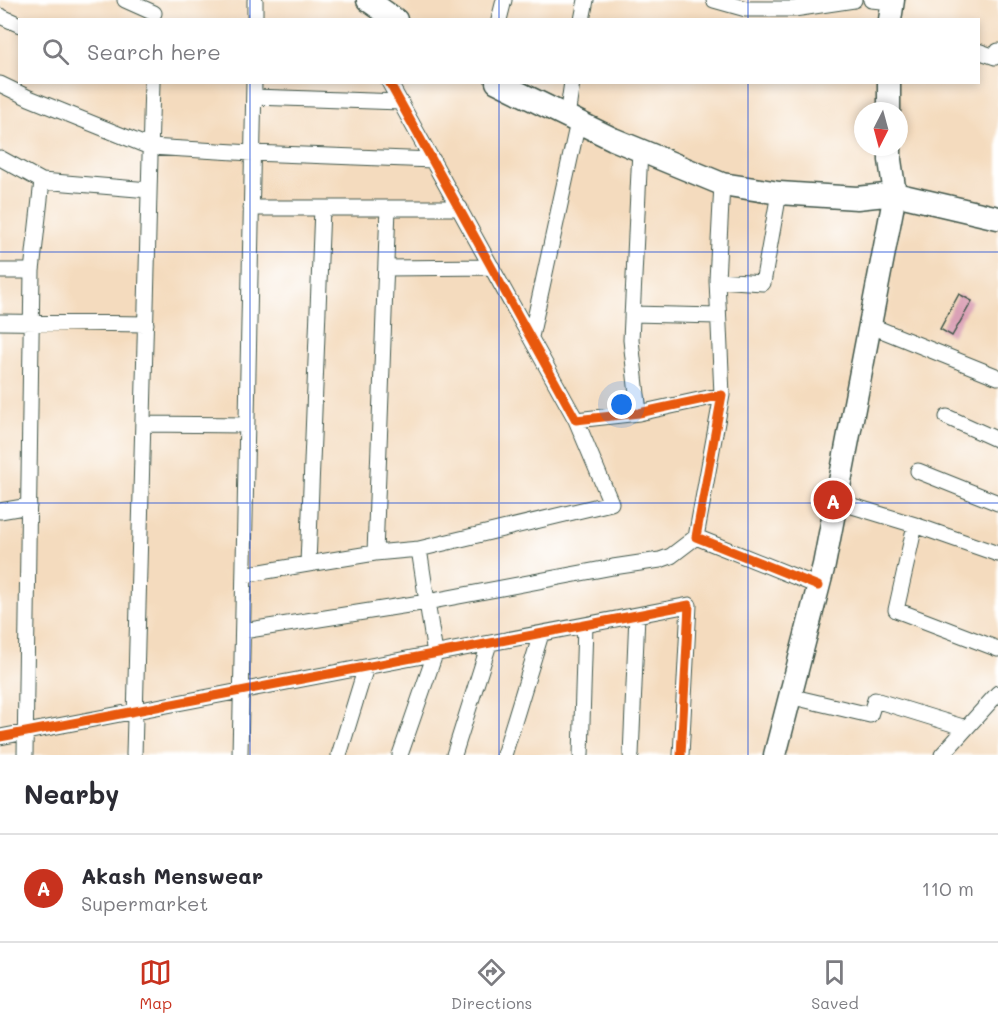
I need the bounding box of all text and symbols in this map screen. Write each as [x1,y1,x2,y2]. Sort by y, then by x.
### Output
search box [18,18,980,84]
icon: search [39,35,72,68]
text: Search here [87,37,221,66]
north arrow [854,102,908,156]
your location [607,390,636,419]
pin: A [814,478,852,522]
text: Nearby [24,777,119,811]
text: Akash Menswear [81,861,263,890]
text: A [37,875,50,901]
text: 110 m [921,875,974,901]
text: Supermarket [81,890,208,916]
tab: Map [139,956,172,1013]
tab: Directions [451,956,532,1013]
tab: Saved [811,956,859,1013]

